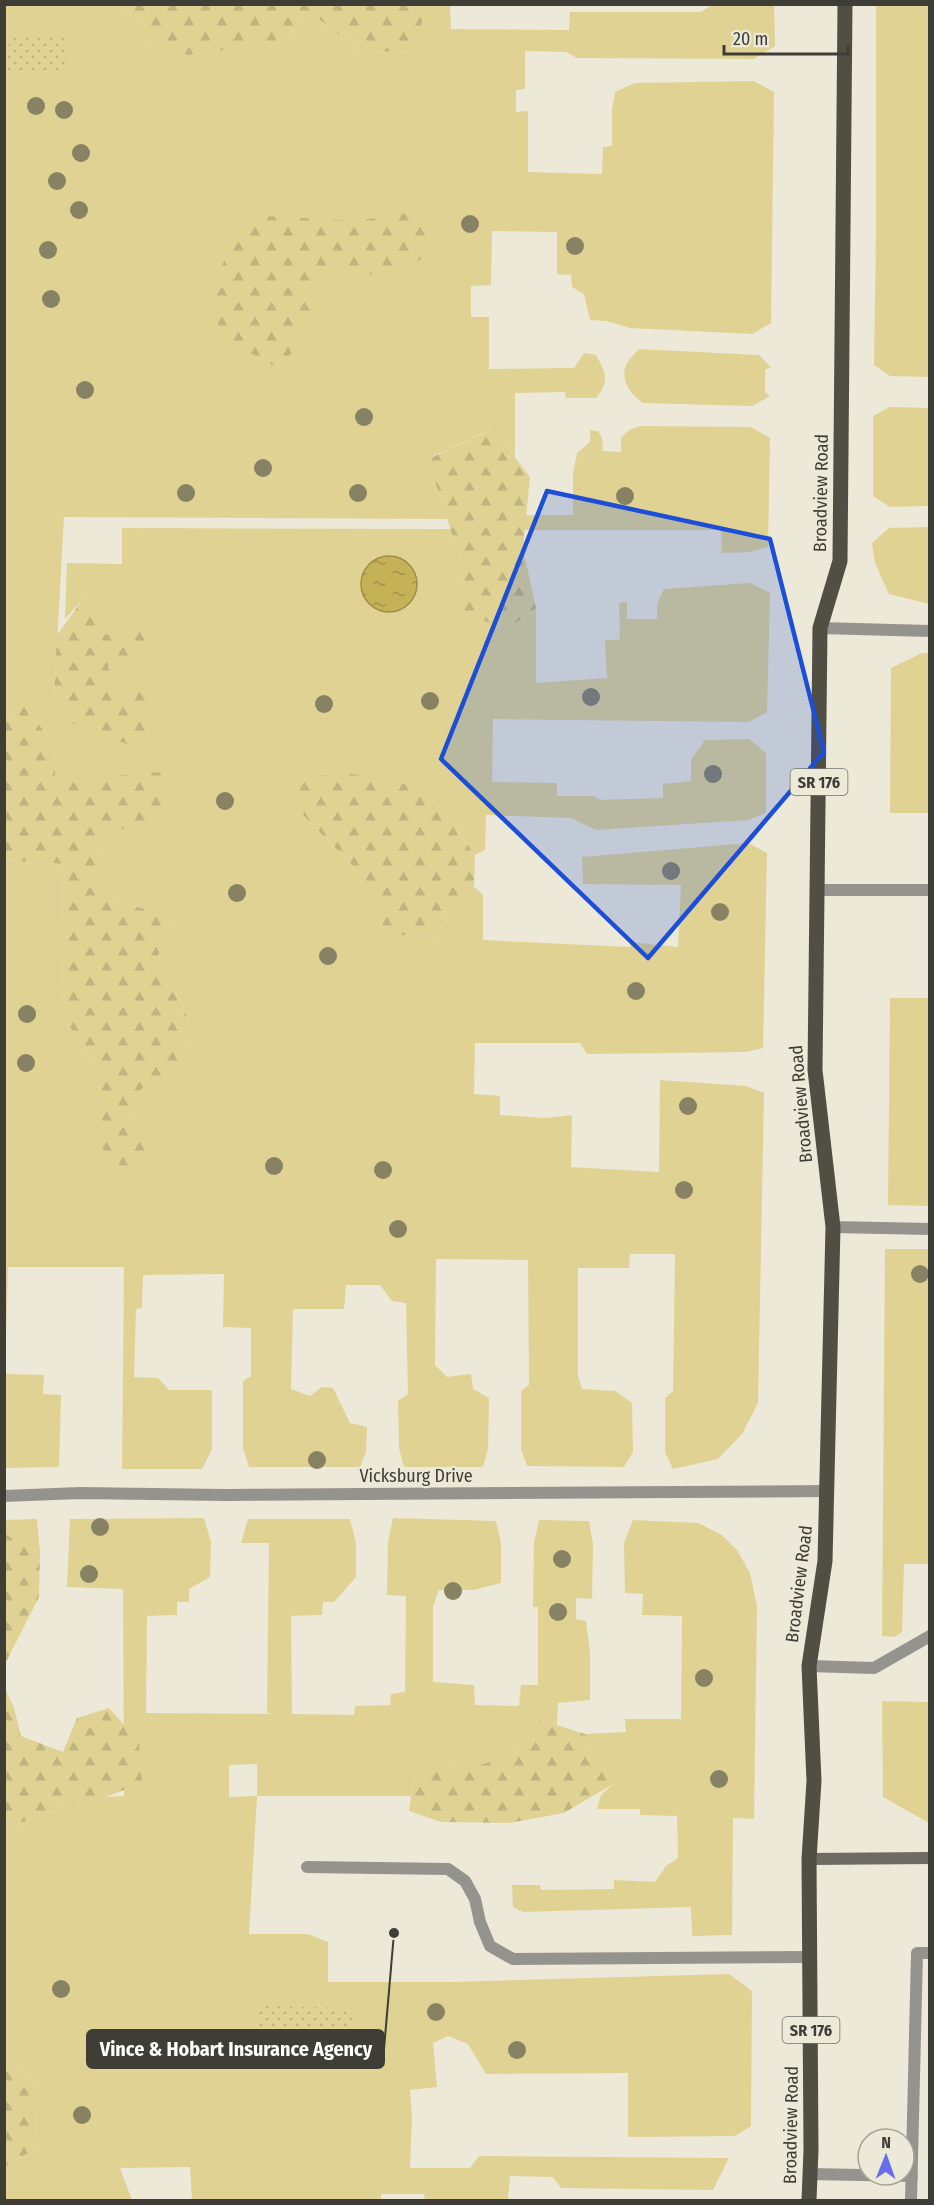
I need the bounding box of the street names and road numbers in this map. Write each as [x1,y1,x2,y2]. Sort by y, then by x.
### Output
street label: Broadview Road [809,434,833,552]
road number: SR 176 [790,769,848,795]
street label: Broadview Road [785,1044,817,1164]
street label: Vicksburg Drive [359,1465,473,1487]
street label: Broadview Road [781,1524,817,1644]
road number: SR 176 [782,2017,840,2043]
street label: Broadview Road [779,2066,803,2184]

